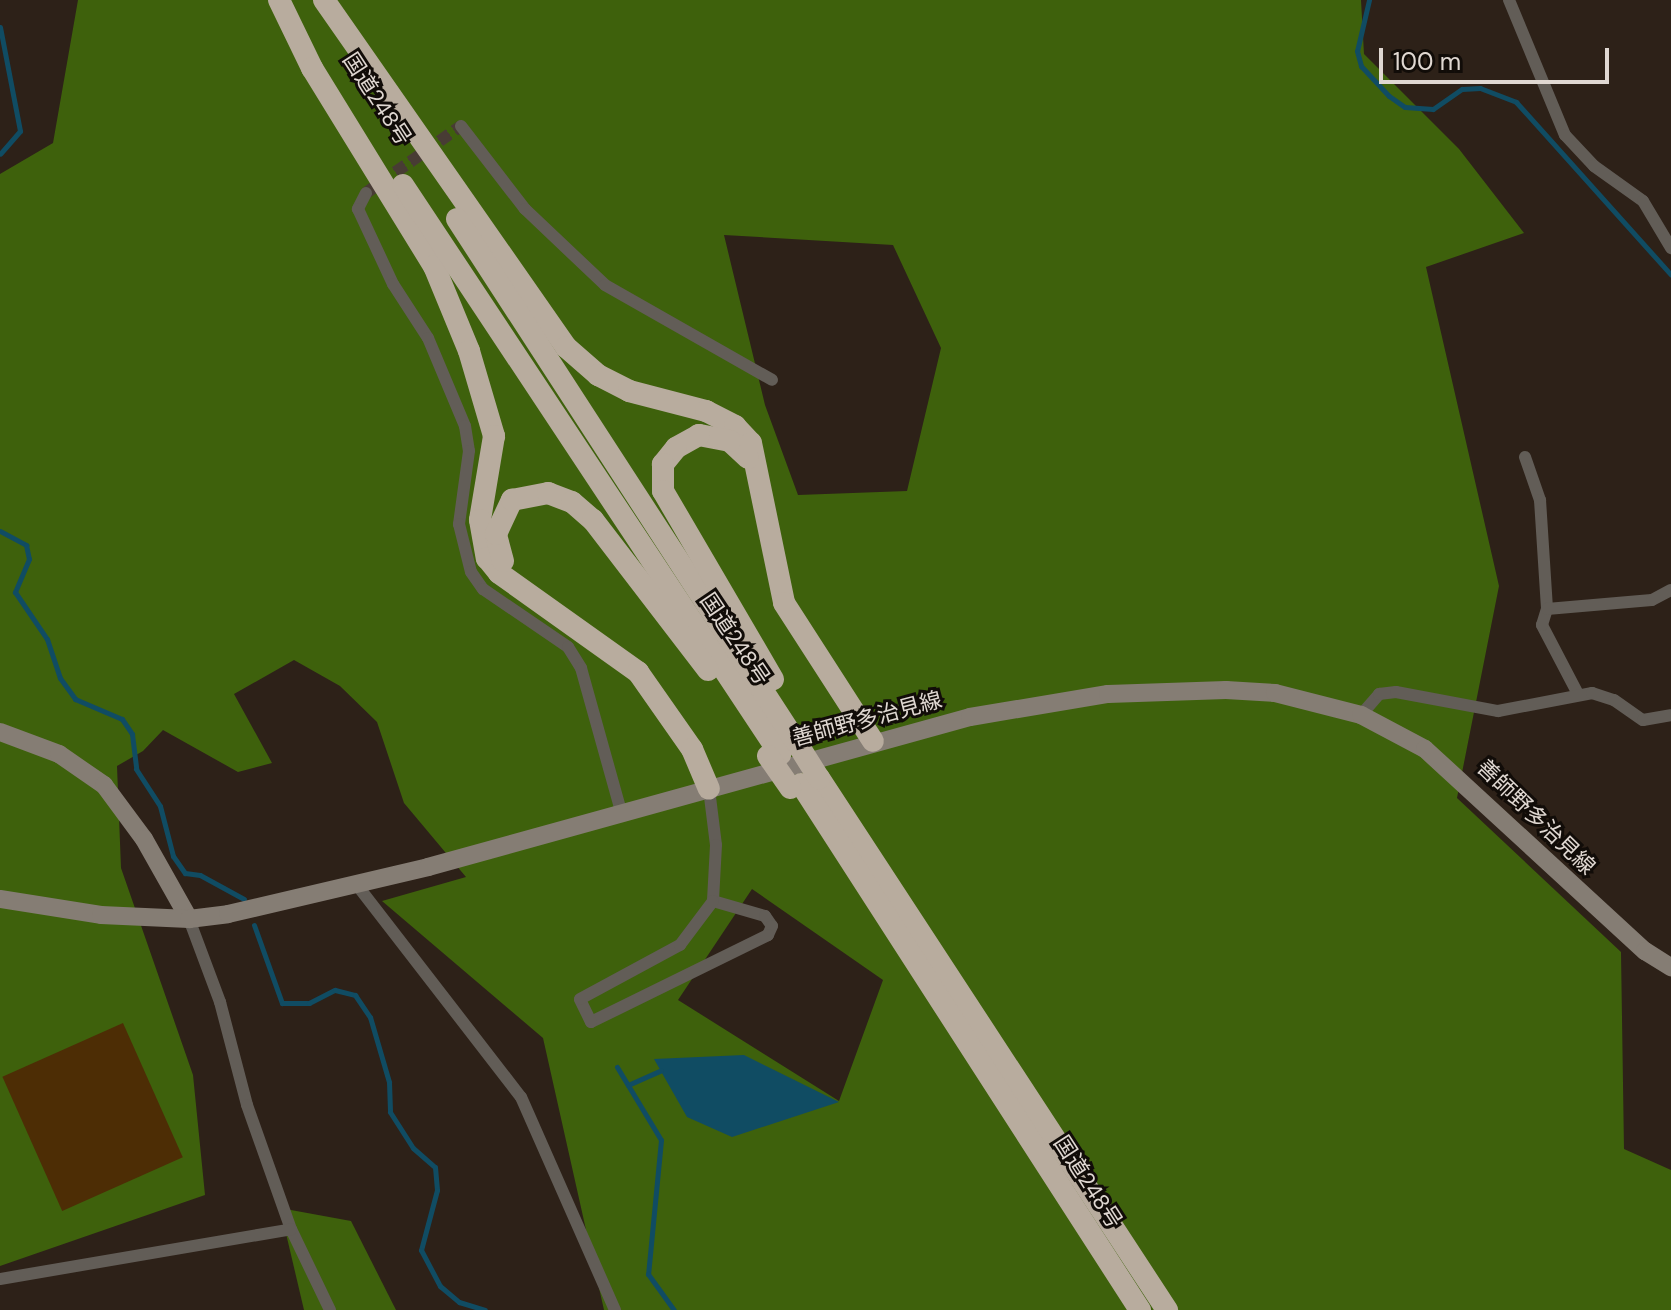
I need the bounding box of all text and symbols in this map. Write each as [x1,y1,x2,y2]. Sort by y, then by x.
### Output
scale bar [1383,32,1613,82]
text: 100 m [1393,46,1461,77]
street label: 国道248号 [337,48,417,150]
street label: 国道248号 [695,588,775,690]
street label: 善師野多治見線 [789,686,945,752]
street label: 善師野多治見線 [1471,754,1601,880]
street label: 国道248号 [1048,1131,1128,1233]

